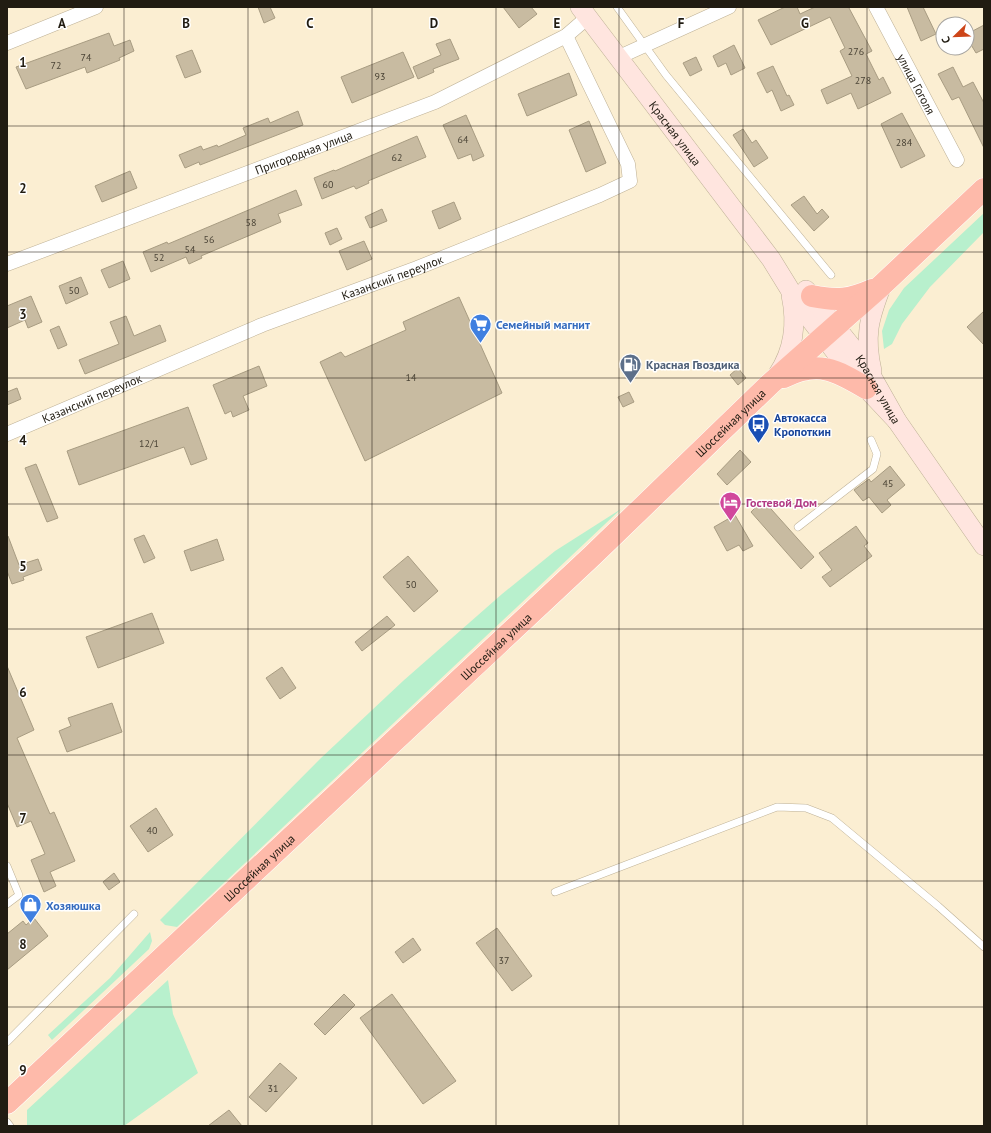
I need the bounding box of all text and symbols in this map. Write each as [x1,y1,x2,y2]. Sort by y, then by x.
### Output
text: A [58,15,66,32]
text: B [182,15,190,32]
text: C [306,15,314,32]
text: D [430,15,438,32]
text: E [554,15,561,32]
text: F [678,15,685,32]
text: G [801,15,809,32]
north arrow [935,16,975,56]
text: С [938,34,953,45]
house number: 276 [848,45,864,58]
house number: 74 [81,51,92,64]
street label: улица Гоголя [894,51,939,117]
text: 1 [19,54,27,71]
house number: 72 [51,59,61,72]
house number: 93 [375,70,385,83]
house number: 278 [855,74,871,87]
street label: Красная улица [646,98,705,168]
street label: Пригородная улица [253,127,354,177]
house number: 64 [458,133,469,146]
house number: 284 [896,136,913,149]
house number: 62 [392,151,402,164]
house number: 60 [323,178,334,191]
text: 2 [19,180,27,197]
house number: 58 [246,216,256,229]
house number: 56 [204,233,214,246]
house number: 54 [185,243,196,256]
house number: 52 [154,251,164,264]
street label: Казанский переулок [339,251,445,303]
house number: 50 [69,284,80,297]
text: 3 [19,306,27,323]
supermarket icon: Семейный магнит [467,311,493,344]
place label: Семейный магнит [496,317,590,332]
fuel station icon: Красная Гвоздика [618,351,644,384]
street label: Красная улица [853,351,904,426]
place label: Красная Гвоздика [646,357,740,372]
street label: Казанский переулок [39,370,144,426]
house number: 14 [406,371,417,384]
street label: Шоссейная улица [692,385,768,460]
place label: Автокасса Кропоткин [774,410,831,439]
bus stop icon: Автокасса Кропоткин [745,411,771,444]
text: 4 [19,432,27,449]
house number: 12/1 [139,437,159,450]
house number: 45 [883,477,893,490]
hotel icon: Гостевой Дом [718,489,744,522]
place label: Гостевой Дом [746,495,817,510]
text: 5 [19,558,27,575]
house number: 50 [406,578,417,591]
street label: Шоссейная улица [457,609,534,683]
text: 6 [19,684,27,701]
text: 7 [19,810,27,827]
house number: 40 [147,824,158,837]
street label: Шоссейная улица [220,830,298,904]
shop icon: Хозяюшка [18,892,44,925]
place label: Хозяюшка [46,898,101,913]
text: 8 [19,936,27,953]
house number: 37 [499,954,509,967]
text: 9 [19,1062,27,1079]
house number: 31 [268,1082,278,1095]

